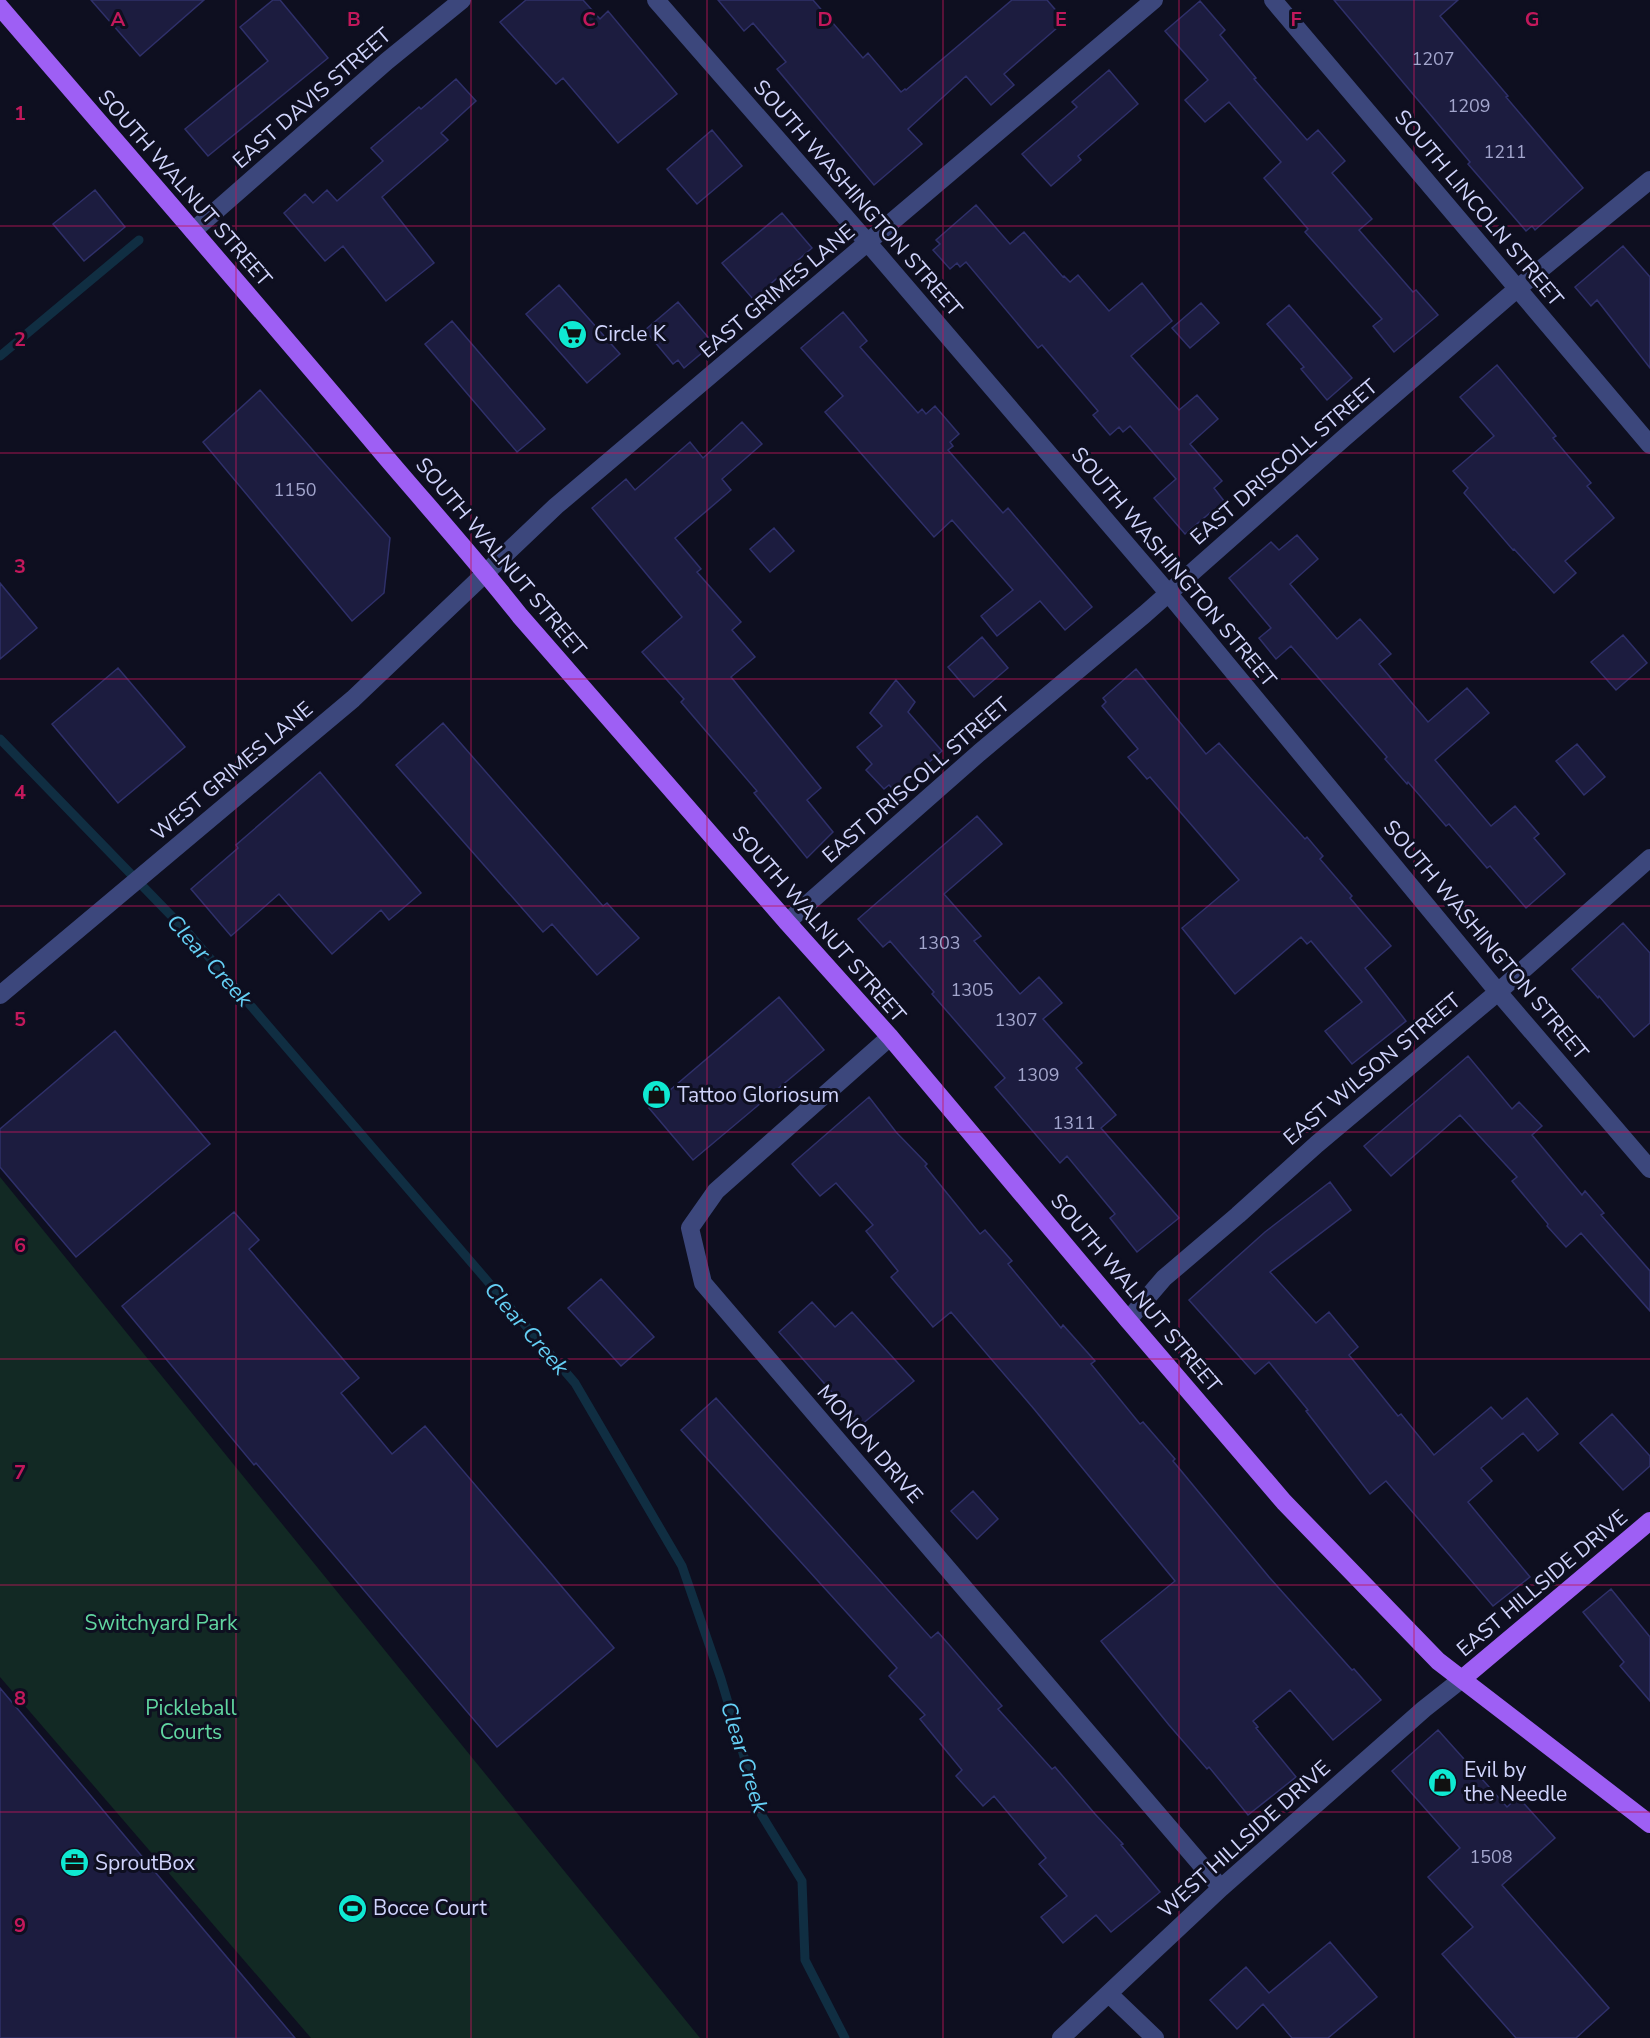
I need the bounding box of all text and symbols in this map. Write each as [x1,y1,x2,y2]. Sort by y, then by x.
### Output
text: A [111,6,126,33]
text: B [347,6,361,33]
text: C [582,6,596,33]
text: D [817,6,833,33]
text: E [1055,6,1067,33]
text: F [1290,6,1302,33]
text: G [1525,6,1539,33]
street label: EAST DAVIS STREET [227,21,398,175]
house number: 1207 [1411,47,1455,71]
street label: SOUTH WASHINGTON STREET [747,74,969,323]
street label: SOUTH WALNUT STREET [92,84,278,293]
house number: 1209 [1447,94,1491,118]
text: 1 [14,100,26,127]
street label: SOUTH LINCOLN STREET [1388,104,1570,313]
house number: 1211 [1483,140,1527,164]
street label: EAST GRIMES LANE [693,218,861,364]
supermarket icon: Circle K [557,318,589,350]
place label: Circle K [594,320,667,348]
text: 2 [14,326,26,353]
street label: EAST DRISCOLL STREET [1184,373,1384,551]
street label: SOUTH WASHINGTON STREET [1065,441,1283,693]
street label: SOUTH WALNUT STREET [409,451,593,663]
house number: 1150 [273,478,317,502]
text: 3 [14,553,26,580]
street label: EAST DRISCOLL STREET [816,691,1016,869]
street label: WEST GRIMES LANE [145,695,319,847]
text: 4 [14,779,26,806]
street label: SOUTH WASHINGTON STREET [1377,814,1595,1066]
street label: SOUTH WALNUT STREET [726,820,912,1029]
water label: Clear Creek [160,908,260,1014]
house number: 1303 [917,931,961,955]
house number: 1305 [950,978,994,1002]
street label: EAST WILSON STREET [1277,986,1467,1152]
text: 5 [14,1006,26,1033]
house number: 1307 [994,1008,1038,1032]
house number: 1309 [1016,1063,1060,1087]
shop icon: Tattoo Gloriosum [640,1079,672,1111]
place label: Tattoo Gloriosum [677,1081,839,1109]
house number: 1311 [1052,1111,1096,1135]
street label: SOUTH WALNUT STREET [1044,1187,1228,1399]
text: 6 [14,1232,26,1259]
water label: Clear Creek [477,1275,576,1383]
street label: MONON DRIVE [811,1379,929,1509]
text: 7 [14,1459,26,1486]
street label: EAST HILLSIDE DRIVE [1451,1503,1633,1663]
park label: Switchyard Park [85,1609,238,1637]
text: 8 [14,1685,26,1712]
park label: Pickleball Courts [145,1694,238,1746]
water label: Clear Creek [713,1698,775,1818]
street label: WEST HILLSIDE DRIVE [1152,1754,1336,1924]
place label: Evil by the Needle [1464,1756,1567,1808]
shop icon: Evil by the Needle [1427,1766,1459,1798]
house number: 1508 [1469,1845,1513,1869]
office icon: SproutBox [58,1847,90,1879]
place label: SproutBox [95,1849,195,1877]
sports icon: Bocce Court [336,1892,368,1924]
place label: Bocce Court [373,1894,487,1922]
text: 9 [14,1912,26,1939]

